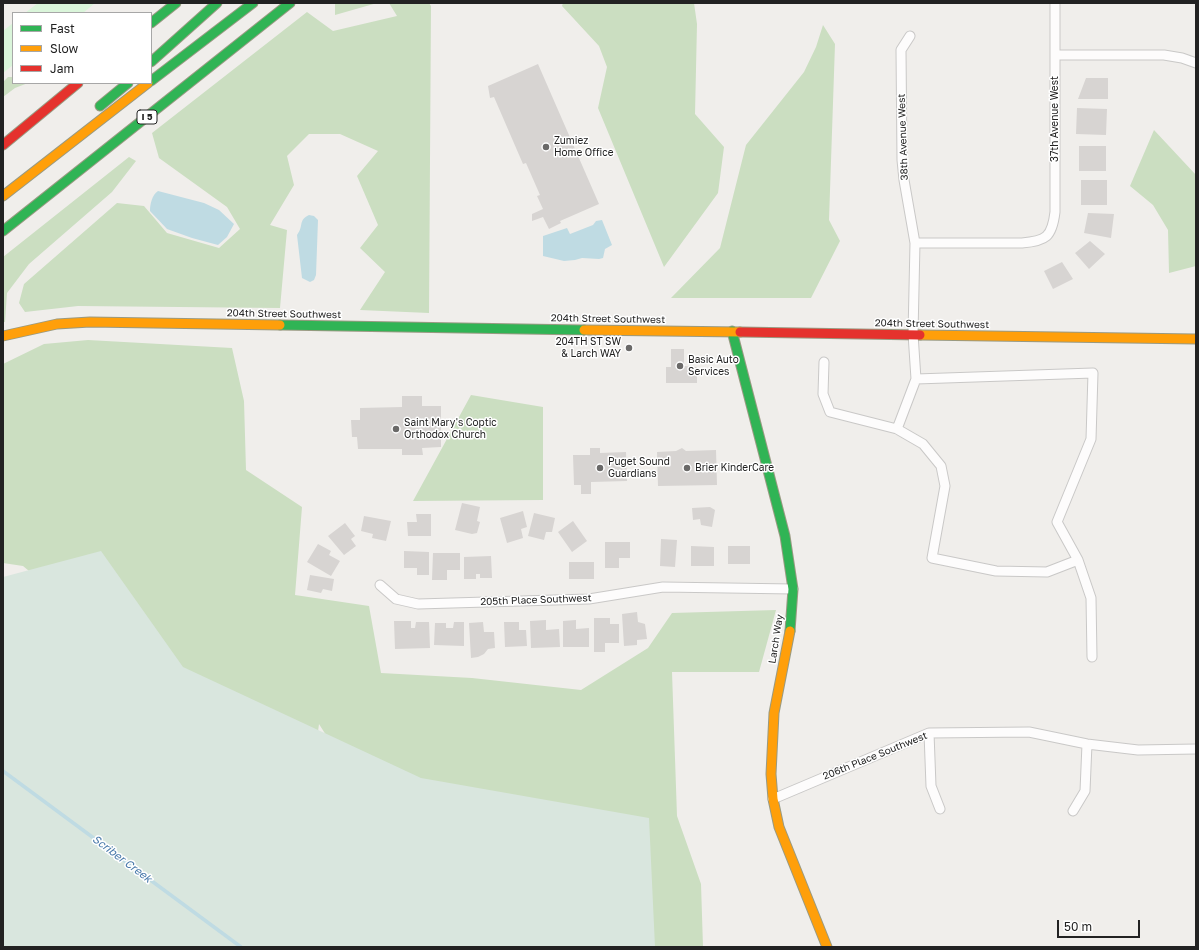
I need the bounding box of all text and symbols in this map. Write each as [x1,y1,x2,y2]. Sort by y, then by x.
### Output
legend [12,12,152,84]
text: Fast [50,21,75,36]
text: Slow [50,41,78,56]
text: Jam [50,61,74,76]
street label: 37th Avenue West [1049,76,1061,162]
street label: 38th Avenue West [895,93,911,181]
road number: I 5 [137,110,157,124]
place label: Zumiez Home Office [554,135,613,158]
marker: Zumiez Home Office [541,142,551,152]
street label: 204th Street Southwest [227,307,341,321]
street label: 204th Street Southwest [551,312,665,326]
street label: 204th Street Southwest [875,317,989,331]
place label: 204TH ST SW & Larch WAY [556,336,621,360]
marker: 204TH ST SW & Larch WAY [624,343,634,353]
place label: Basic Auto Services [688,354,739,378]
marker: Basic Auto Services [675,361,685,371]
place label: Saint Mary's Coptic Orthodox Church [404,417,497,440]
marker: Saint Mary's Coptic Orthodox Church [391,424,401,434]
place label: Puget Sound Guardians [608,456,670,480]
place label: Brier KinderCare [695,462,774,474]
marker: Puget Sound Guardians [595,463,605,473]
marker: Brier KinderCare [682,463,692,473]
street label: 205th Place Southwest [480,592,592,608]
street label: Larch Way [766,614,786,664]
street label: 206th Place Southwest [821,730,929,782]
water label: Scriber Creek [90,832,154,886]
scale bar [1059,912,1142,938]
text: 50 m [1064,919,1092,934]

